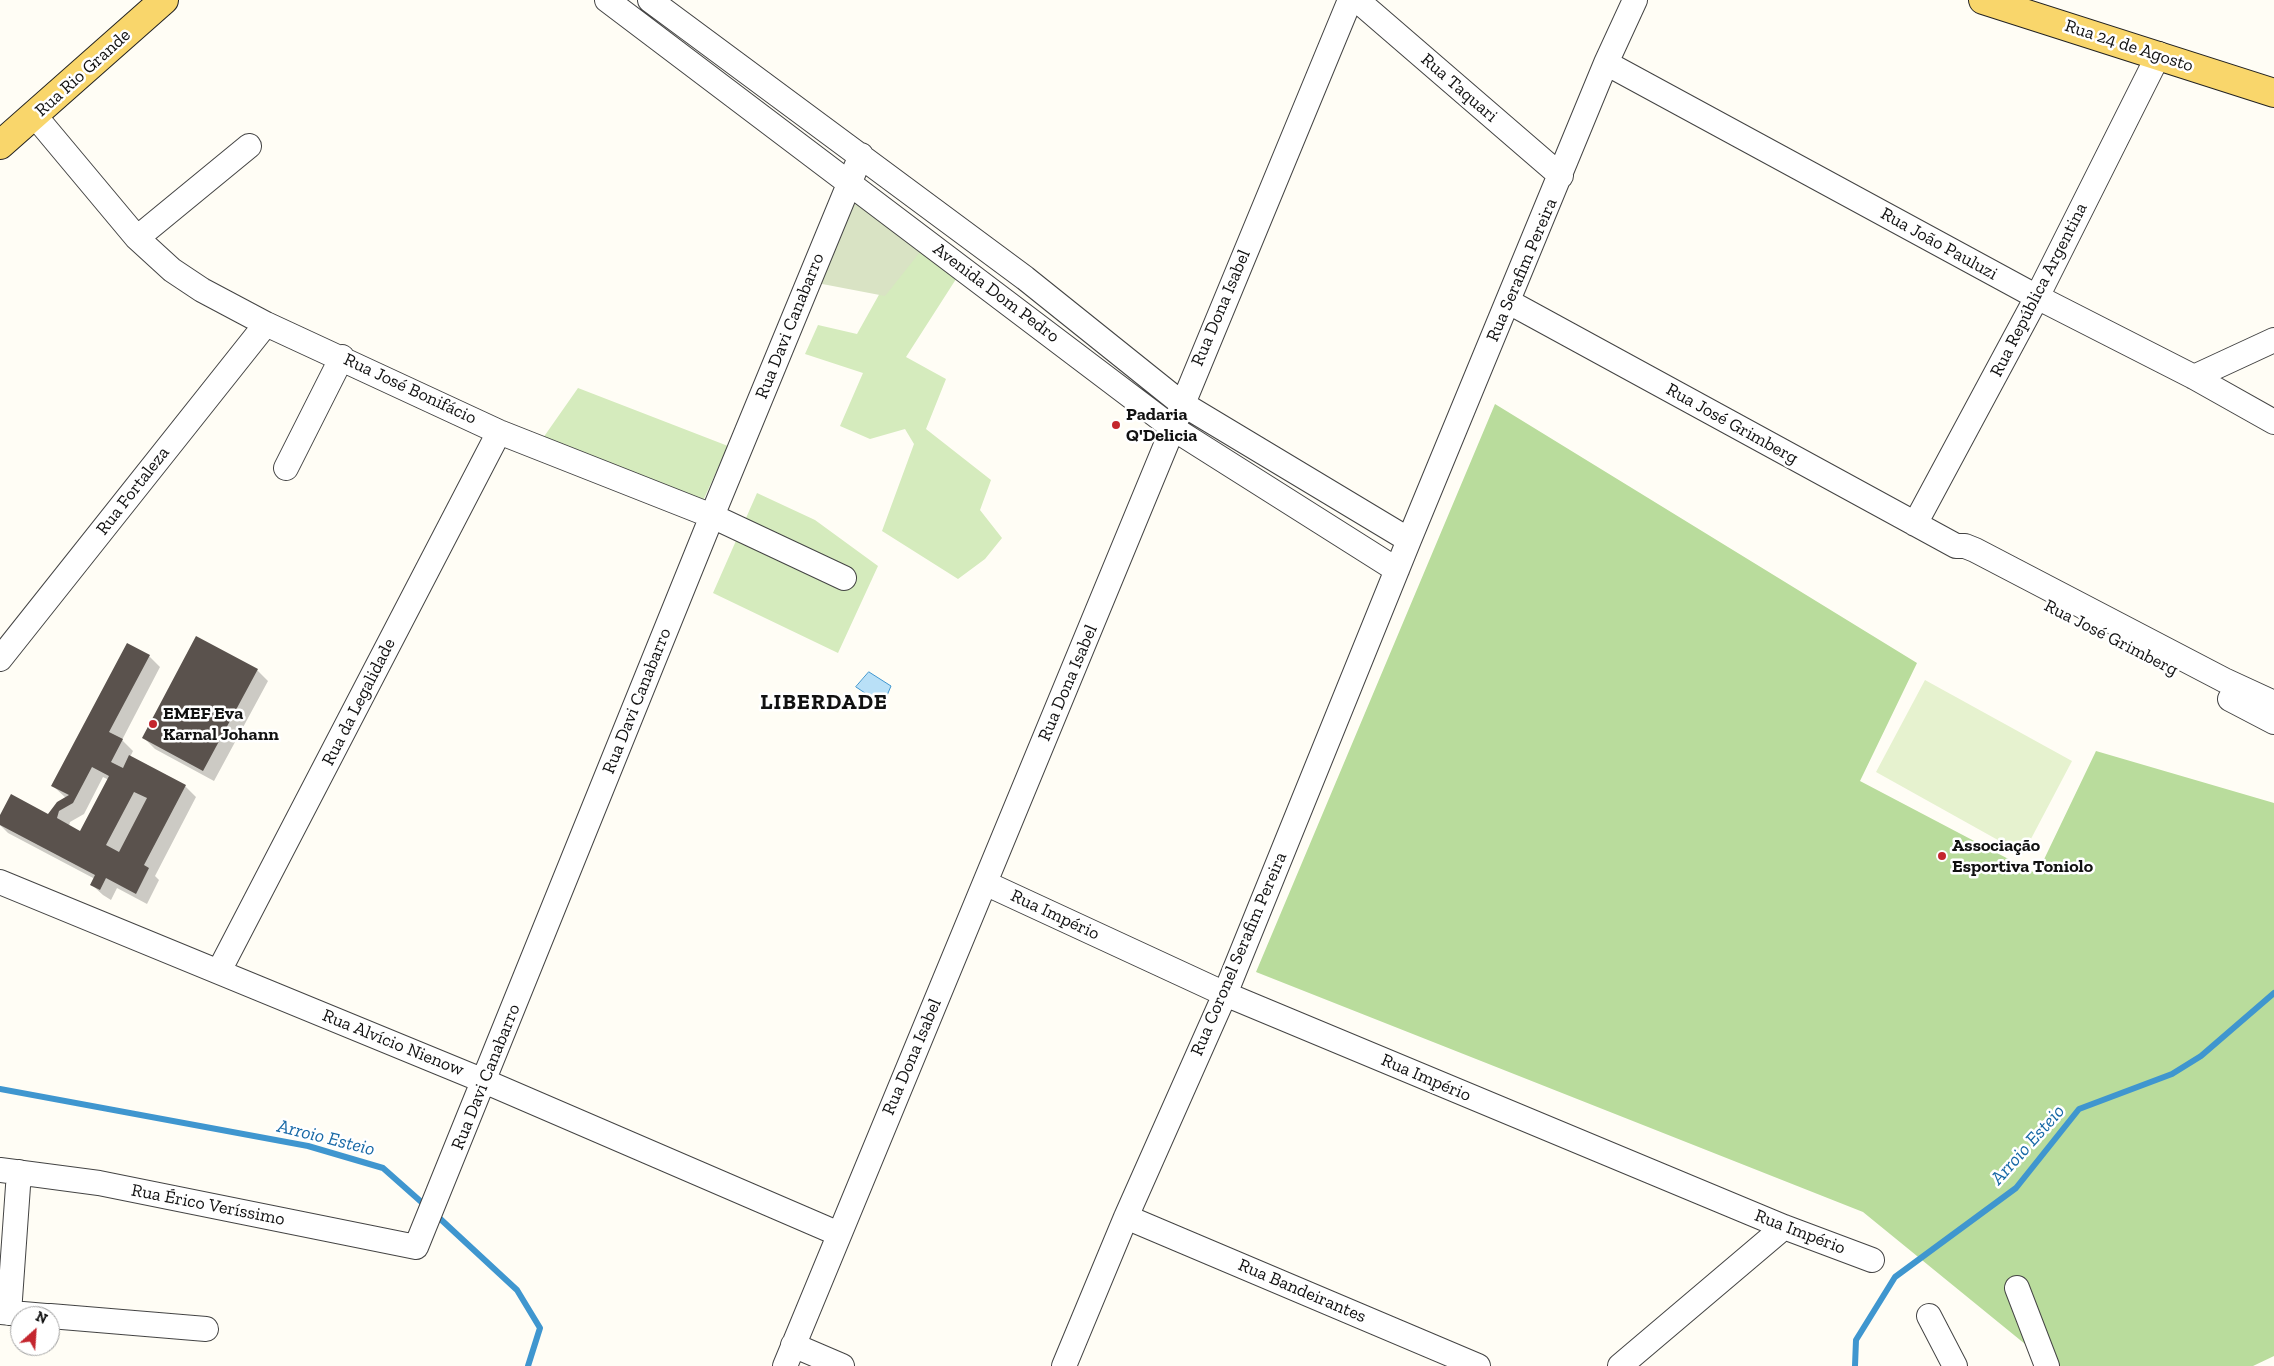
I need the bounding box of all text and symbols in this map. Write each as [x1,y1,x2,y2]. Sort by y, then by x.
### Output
street label: Rua 24 de Agosto [2062,15,2196,77]
street label: Rua Rio Grande [31,25,135,121]
street label: Rua Taquari [1416,49,1502,127]
street label: Rua Serafim Pereira [1482,195,1562,345]
street label: Rua República Argentina [1986,199,2092,381]
street label: Rua João Pauluzi [1877,203,2001,285]
street label: Avenida Dom Pedro [928,238,1064,348]
street label: Rua Dona Isabel [1187,247,1255,369]
street label: Rua Davi Canabarro [751,250,829,402]
street label: Rua José Bonifácio [340,349,480,429]
street label: Rua José Grimberg [1662,379,1802,469]
place label: Padaria Q'Delicia [1126,404,1197,446]
marker: Padaria Q'Delicia [1110,419,1122,431]
street label: Rua Fortaleza [92,443,174,539]
street label: Rua José Grimberg [2040,595,2182,681]
street label: Rua Dona Isabel [1034,622,1102,744]
street label: Rua Davi Canabarro [598,625,676,777]
street label: Rua da Legalidade [318,635,400,769]
district label: LIBERDADE [759,690,889,716]
place label: EMEF Eva Karnal Johann [163,703,279,746]
marker: EMEF Eva Karnal Johann [147,718,159,730]
place label: Associação Esportiva Toniolo [1952,835,2093,878]
street label: Rua Coronel Serafim Pereira [1186,849,1292,1059]
marker: Associação Esportiva Toniolo [1936,850,1948,862]
street label: Rua Império [1007,885,1103,945]
street label: Rua Dona Isabel [878,996,946,1118]
street label: Rua Davi Canabarro [447,1001,525,1153]
street label: Rua Alvício Nienow [319,1005,467,1081]
street label: Rua Império [1378,1049,1474,1107]
water label: Arroio Esteio [1986,1100,2070,1190]
water label: Arroio Esteio [275,1115,377,1161]
street label: Rua Érico Veríssimo [129,1180,287,1230]
street label: Rua Império [1752,1205,1848,1259]
street label: Rua Bandeirantes [1235,1254,1369,1328]
north arrow [10,1306,60,1356]
text: N [33,1308,50,1328]

